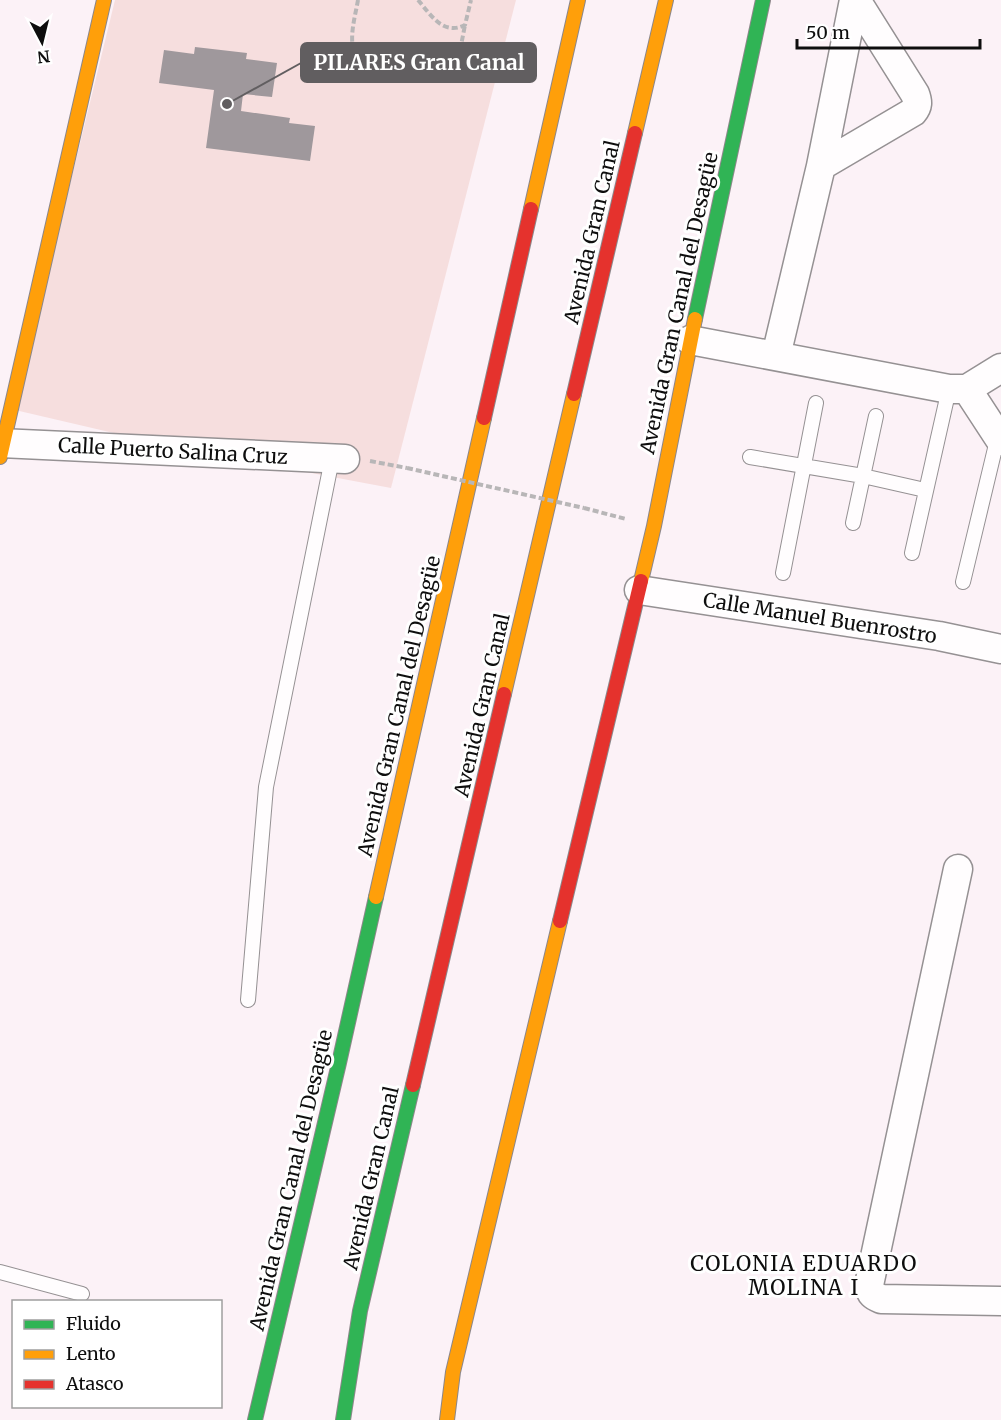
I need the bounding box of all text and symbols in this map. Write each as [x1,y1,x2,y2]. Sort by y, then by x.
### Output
north arrow [12,12,72,72]
scale bar [797,12,980,50]
text: 50 m [806,21,850,44]
callout: PILARES Gran Canal [301,43,536,82]
text: N [36,46,51,68]
text: PILARES Gran Canal [313,49,525,76]
street label: Avenida Gran Canal [558,138,625,327]
street label: Avenida Gran Canal del Desagüe [634,150,723,457]
street label: Calle Puerto Salina Cruz [58,432,289,469]
street label: Avenida Gran Canal del Desagüe [351,553,445,860]
street label: Calle Manuel Buenrostro [702,587,939,648]
street label: Avenida Gran Canal [448,611,515,800]
street label: Avenida Gran Canal del Desagüe [243,1027,337,1334]
street label: Avenida Gran Canal [337,1084,404,1273]
district label: COLONIA EDUARDO MOLINA I [690,1250,918,1301]
legend [12,1300,222,1408]
text: Fluido [66,1312,121,1335]
text: Lento [66,1342,116,1365]
text: Atasco [65,1372,124,1395]

